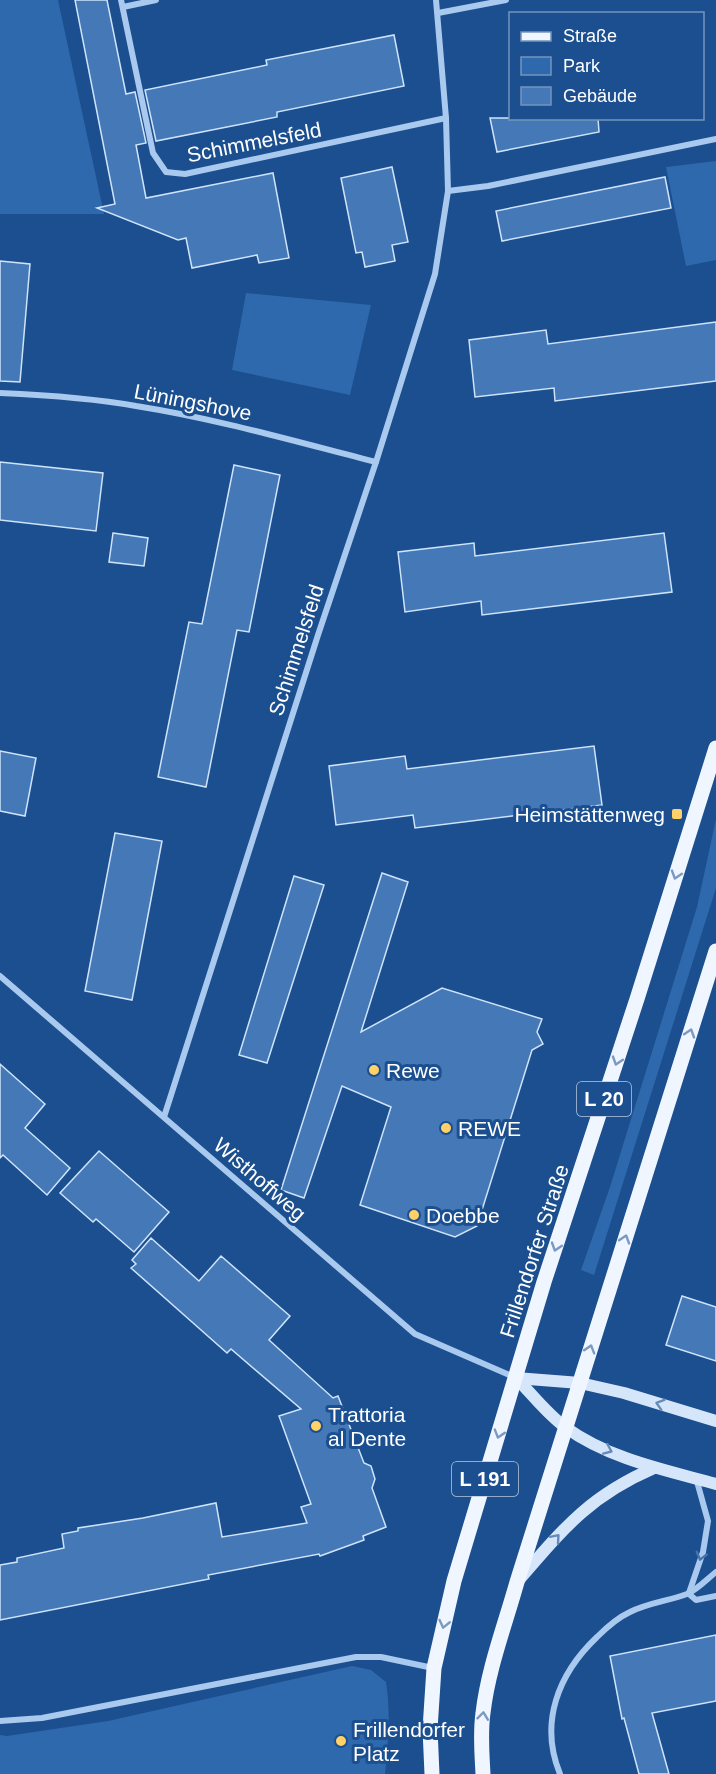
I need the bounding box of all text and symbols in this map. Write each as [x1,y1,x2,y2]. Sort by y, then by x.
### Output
legend [509,12,704,120]
text: Straße [563,26,617,46]
text: Park [563,56,601,76]
text: Gebäude [563,86,637,106]
street label: Schimmelsfeld [185,118,323,166]
street label: Lüningshove [132,379,254,425]
street label: Schimmelsfeld [264,582,328,718]
place label: Heimstättenweg [514,803,665,826]
marker: Heimstättenweg [670,807,684,821]
one-way arrow [670,869,683,880]
one-way arrow [683,1028,695,1039]
one-way arrow [611,1055,624,1066]
place label: Rewe [386,1059,440,1082]
marker: Rewe [367,1063,381,1077]
road number: L 20 [577,1082,631,1116]
place label: REWE [458,1117,521,1140]
marker: REWE [439,1121,453,1135]
street label: Wisthoffweg [209,1133,311,1225]
street label: Frillendorfer Straße [495,1161,573,1341]
place label: Doebbe [426,1204,500,1227]
marker: Doebbe [407,1208,421,1222]
one-way arrow [618,1234,630,1245]
one-way arrow [551,1241,564,1252]
one-way arrow [583,1344,595,1355]
one-way arrow [655,1399,666,1411]
place label: Trattoria al Dente [328,1403,406,1450]
marker: Trattoria al Dente [309,1419,323,1433]
one-way arrow [494,1428,506,1439]
one-way arrow [602,1443,613,1455]
road number: L 191 [452,1462,518,1496]
one-way arrow [548,1534,559,1545]
one-way arrow [696,1550,708,1561]
one-way arrow [438,1619,451,1629]
one-way arrow [476,1711,489,1720]
place label: Frillendorfer Platz [353,1718,465,1765]
marker: Frillendorfer Platz [334,1734,348,1748]

